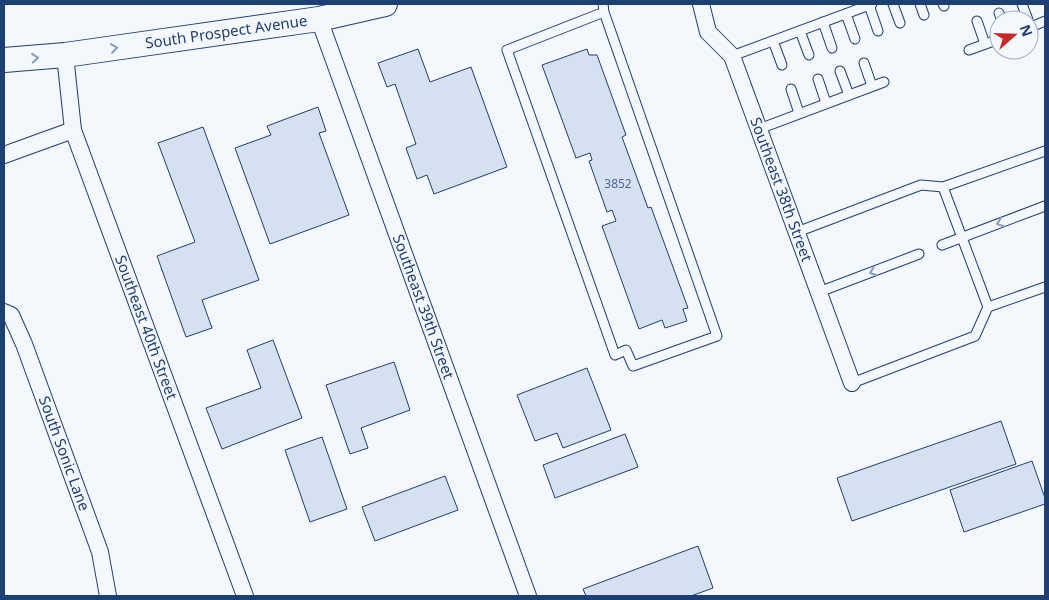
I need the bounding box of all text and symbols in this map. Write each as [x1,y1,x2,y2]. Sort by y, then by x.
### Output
street label: South Prospect Avenue [144,10,308,53]
north arrow [989,10,1039,60]
text: N [1016,22,1038,39]
one-way arrow [110,43,118,54]
one-way arrow [31,52,39,63]
street label: Southeast 38th Street [746,114,818,265]
house number: 3852 [604,175,632,192]
one-way arrow [996,217,1005,227]
street label: Southeast 39th Street [389,231,460,382]
street label: Southeast 40th Street [111,252,183,403]
one-way arrow [870,266,878,276]
street label: South Sonic Lane [35,393,95,513]

